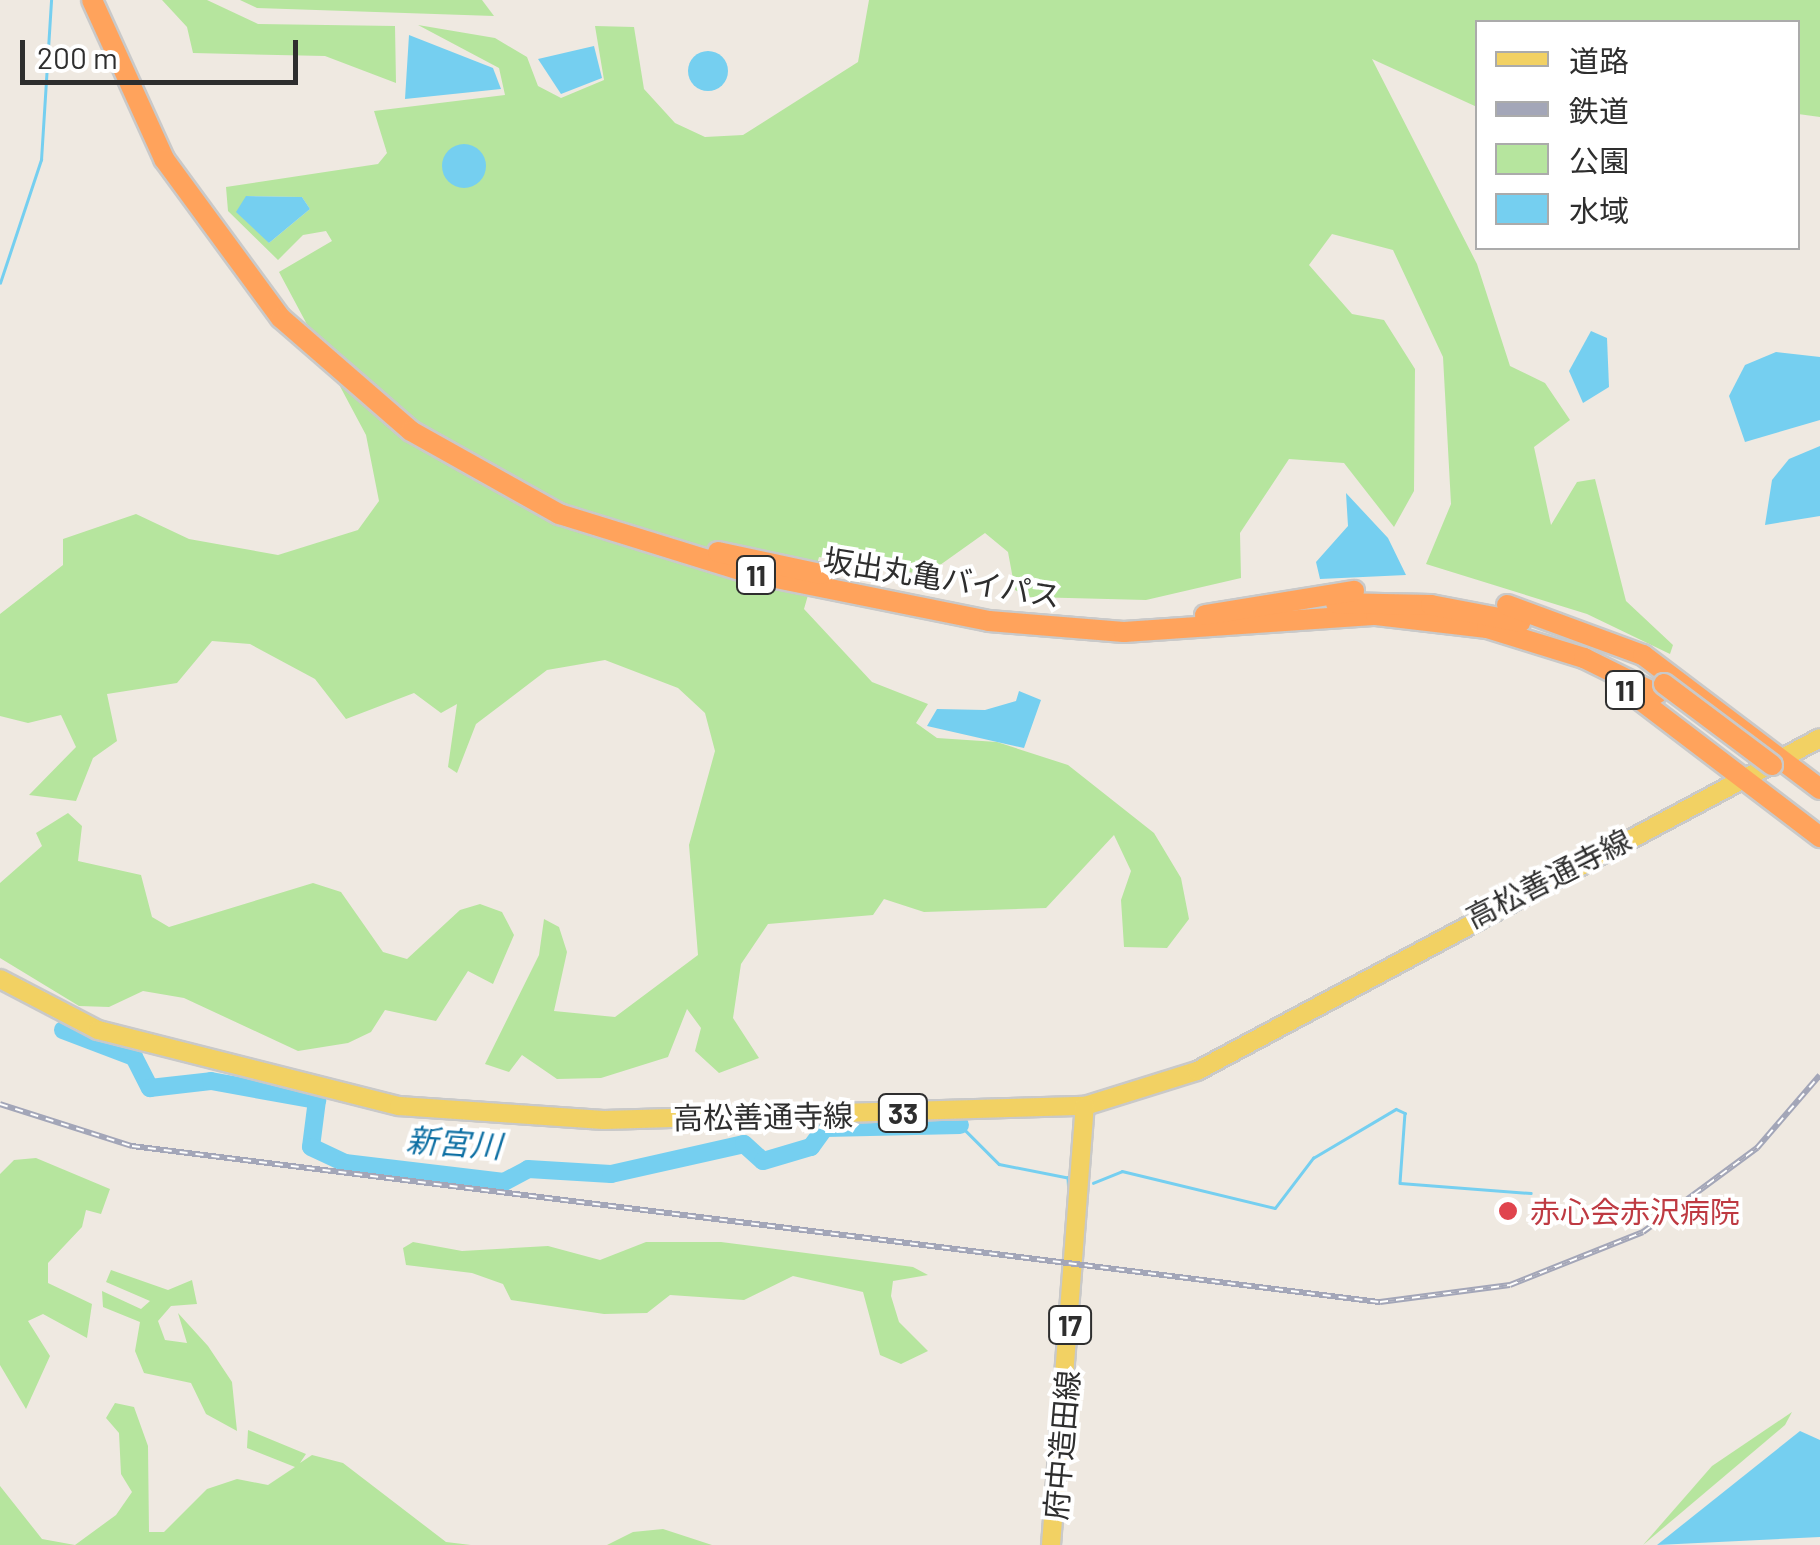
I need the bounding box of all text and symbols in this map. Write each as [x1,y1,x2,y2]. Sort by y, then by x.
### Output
scale bar [25,20,302,82]
legend [1475,20,1800,250]
text: 200 m [37,39,118,75]
text: 道路 [1569,42,1629,78]
text: 鉄道 [1569,92,1629,128]
text: 公園 [1569,142,1629,178]
text: 水域 [1569,192,1629,228]
street label: 坂出丸亀バイパス [821,540,1063,614]
road number: 11 [734,552,778,598]
road number: 11 [1602,667,1648,713]
street label: 高松善通寺線 [1460,821,1636,935]
road number: 33 [876,1090,930,1136]
street label: 高松善通寺線 [673,1096,853,1136]
water label: 新宮川 [405,1119,503,1165]
place label: 赤心会赤沢病院 [1530,1193,1740,1229]
marker: 赤心会赤沢病院 [1495,1198,1521,1224]
road number: 17 [1048,1302,1092,1348]
street label: 府中造田線 [1037,1369,1085,1521]

